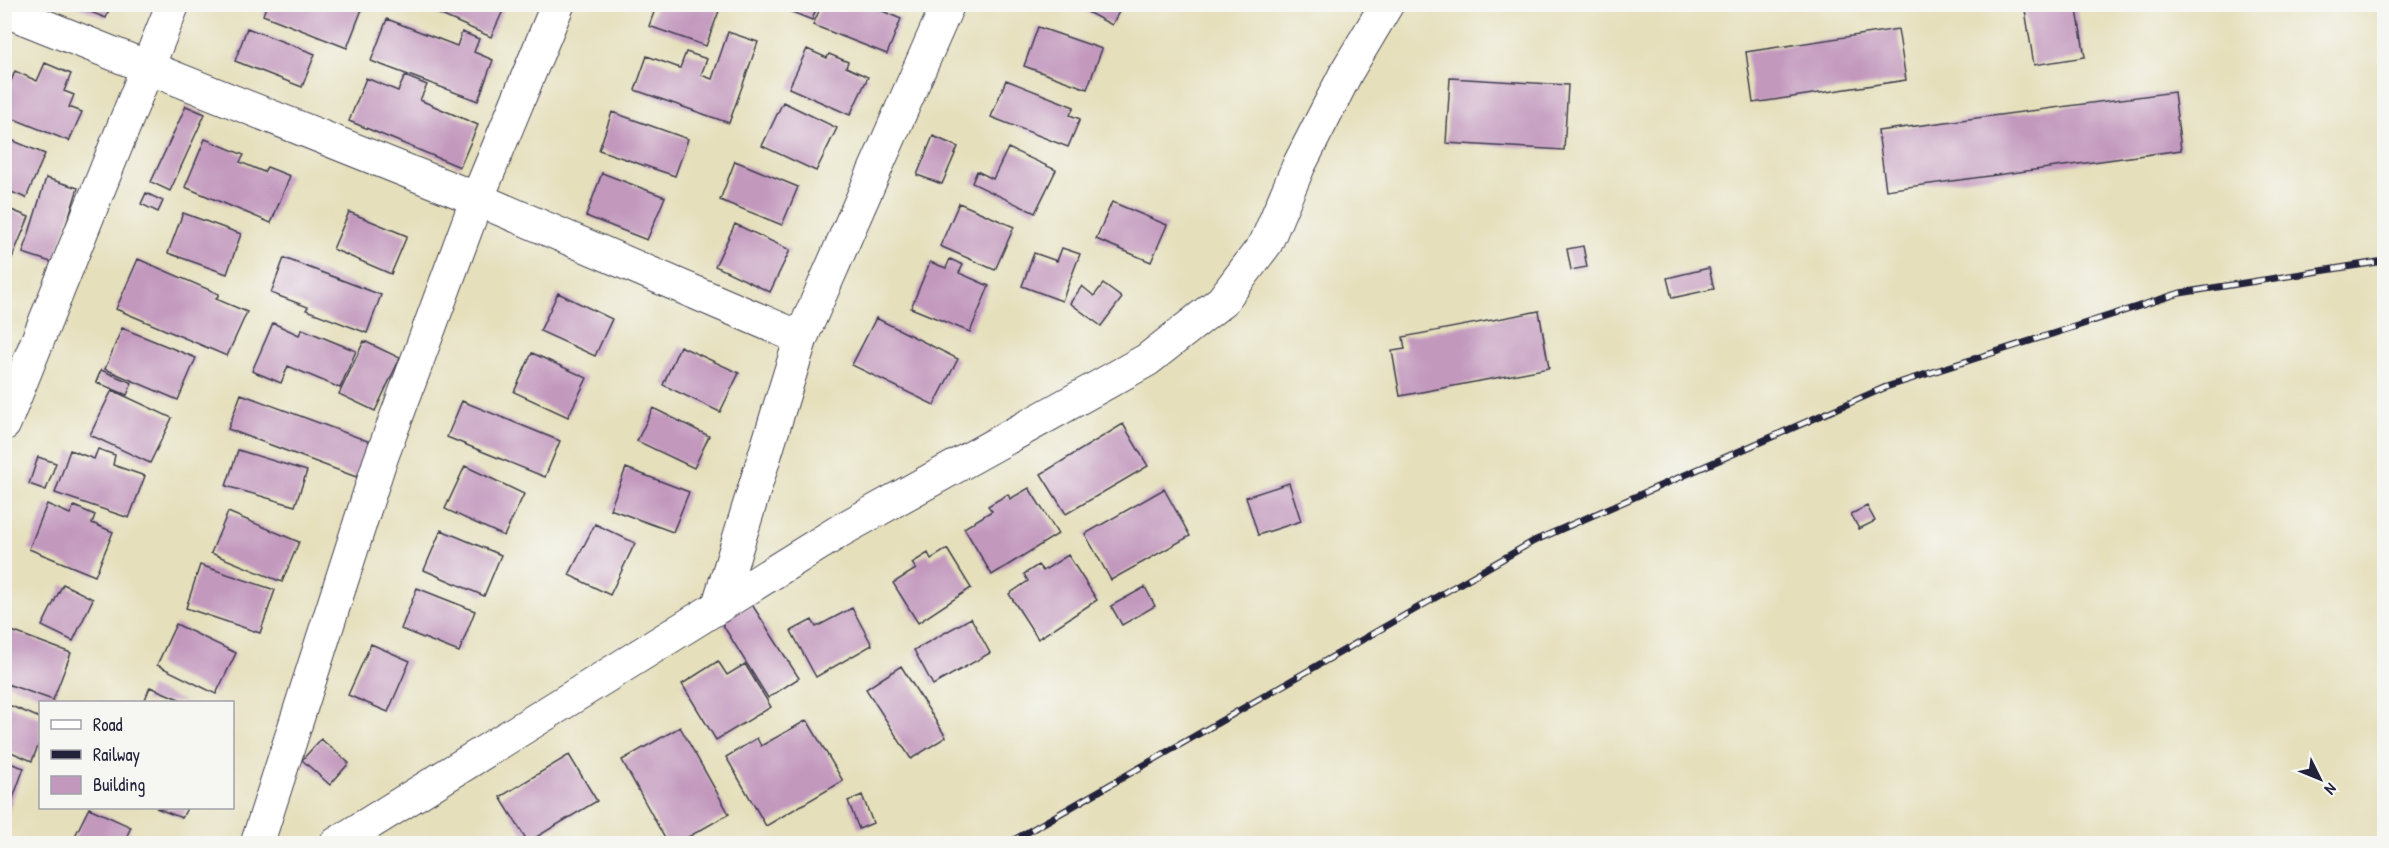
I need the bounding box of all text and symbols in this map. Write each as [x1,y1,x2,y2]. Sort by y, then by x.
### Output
legend [39,701,234,809]
text: Road [93,712,123,737]
text: Railway [93,742,140,767]
north arrow [2290,749,2350,809]
text: Building [93,772,145,797]
text: N [2320,779,2342,800]

